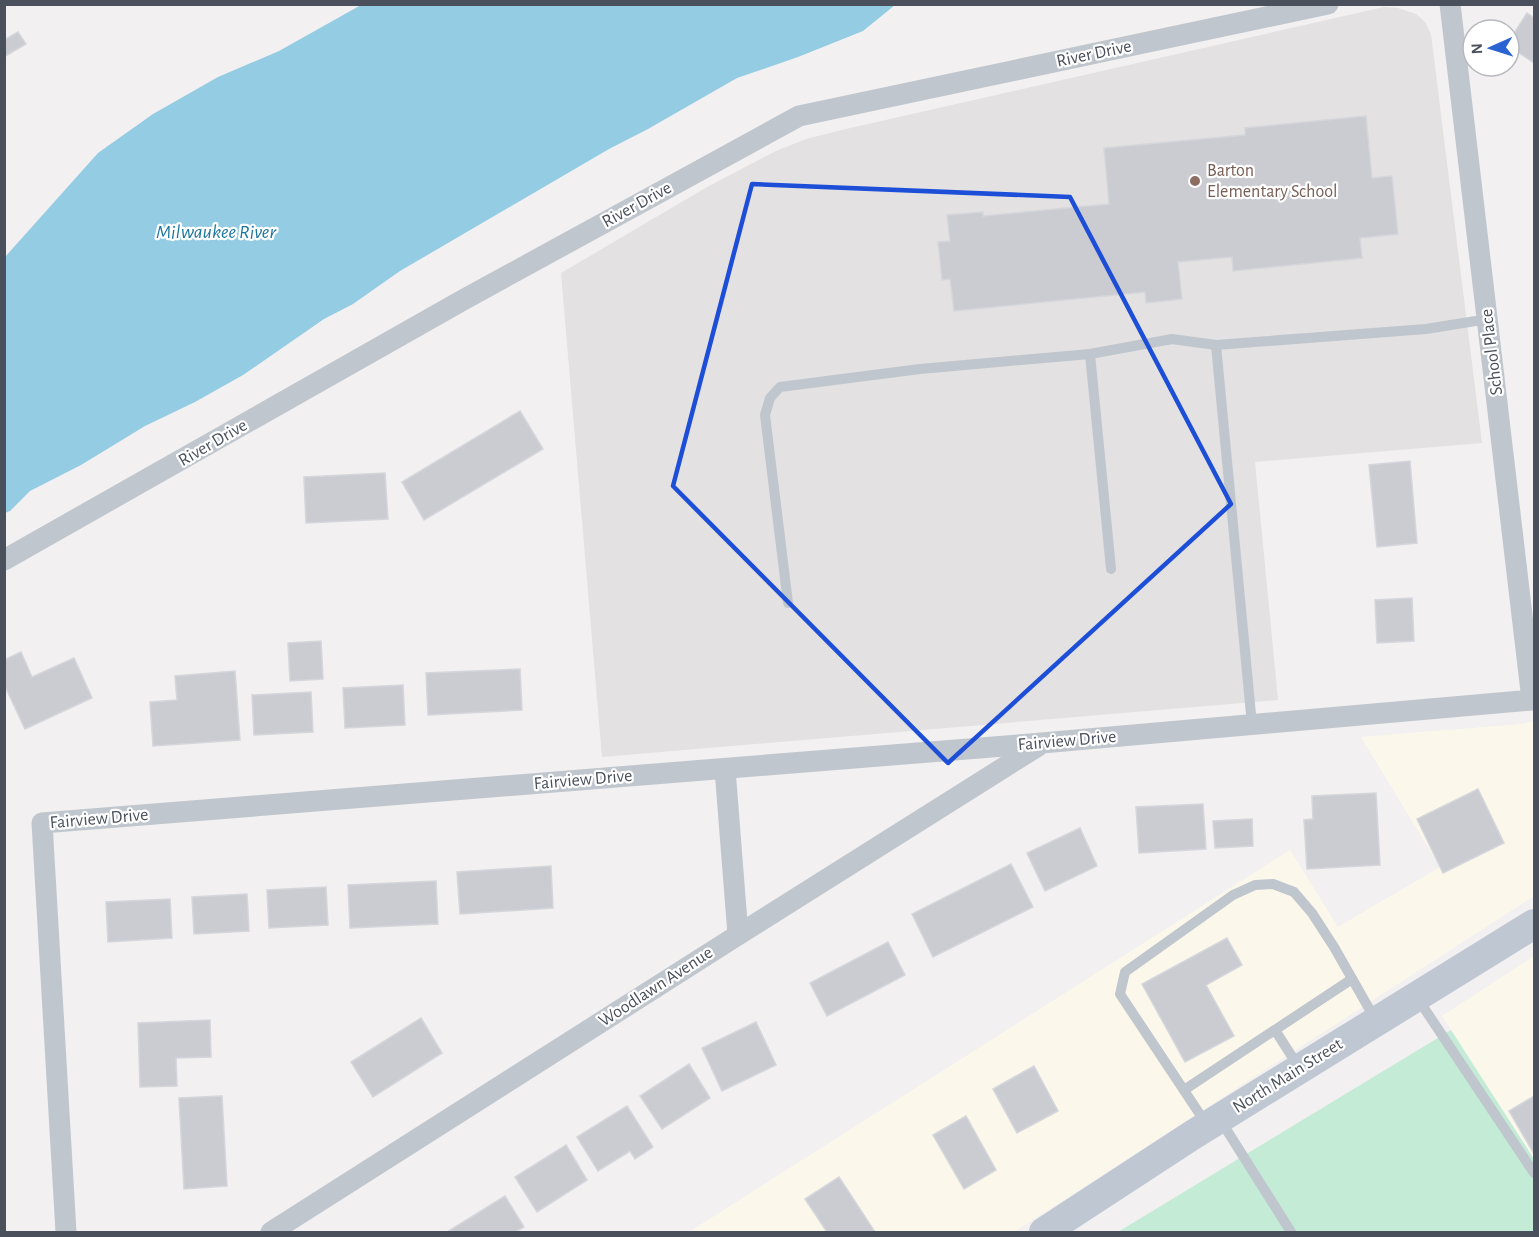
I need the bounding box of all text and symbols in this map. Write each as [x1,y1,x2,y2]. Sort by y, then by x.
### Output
north arrow [1461,18,1521,78]
street label: River Drive [1055,37,1133,71]
text: N [1469,43,1485,55]
place label: Barton Elementary School [1207,162,1338,201]
marker: Barton Elementary School [1188,174,1202,188]
street label: River Drive [599,179,675,231]
water label: Milwaukee River [156,222,276,242]
street label: School Place [1478,308,1506,396]
street label: River Drive [175,416,251,470]
street label: Fairview Drive [1017,728,1117,754]
street label: Fairview Drive [533,767,633,793]
street label: Fairview Drive [49,806,149,832]
street label: Woodlawn Avenue [596,944,716,1030]
street label: North Main Street [1230,1035,1346,1117]

